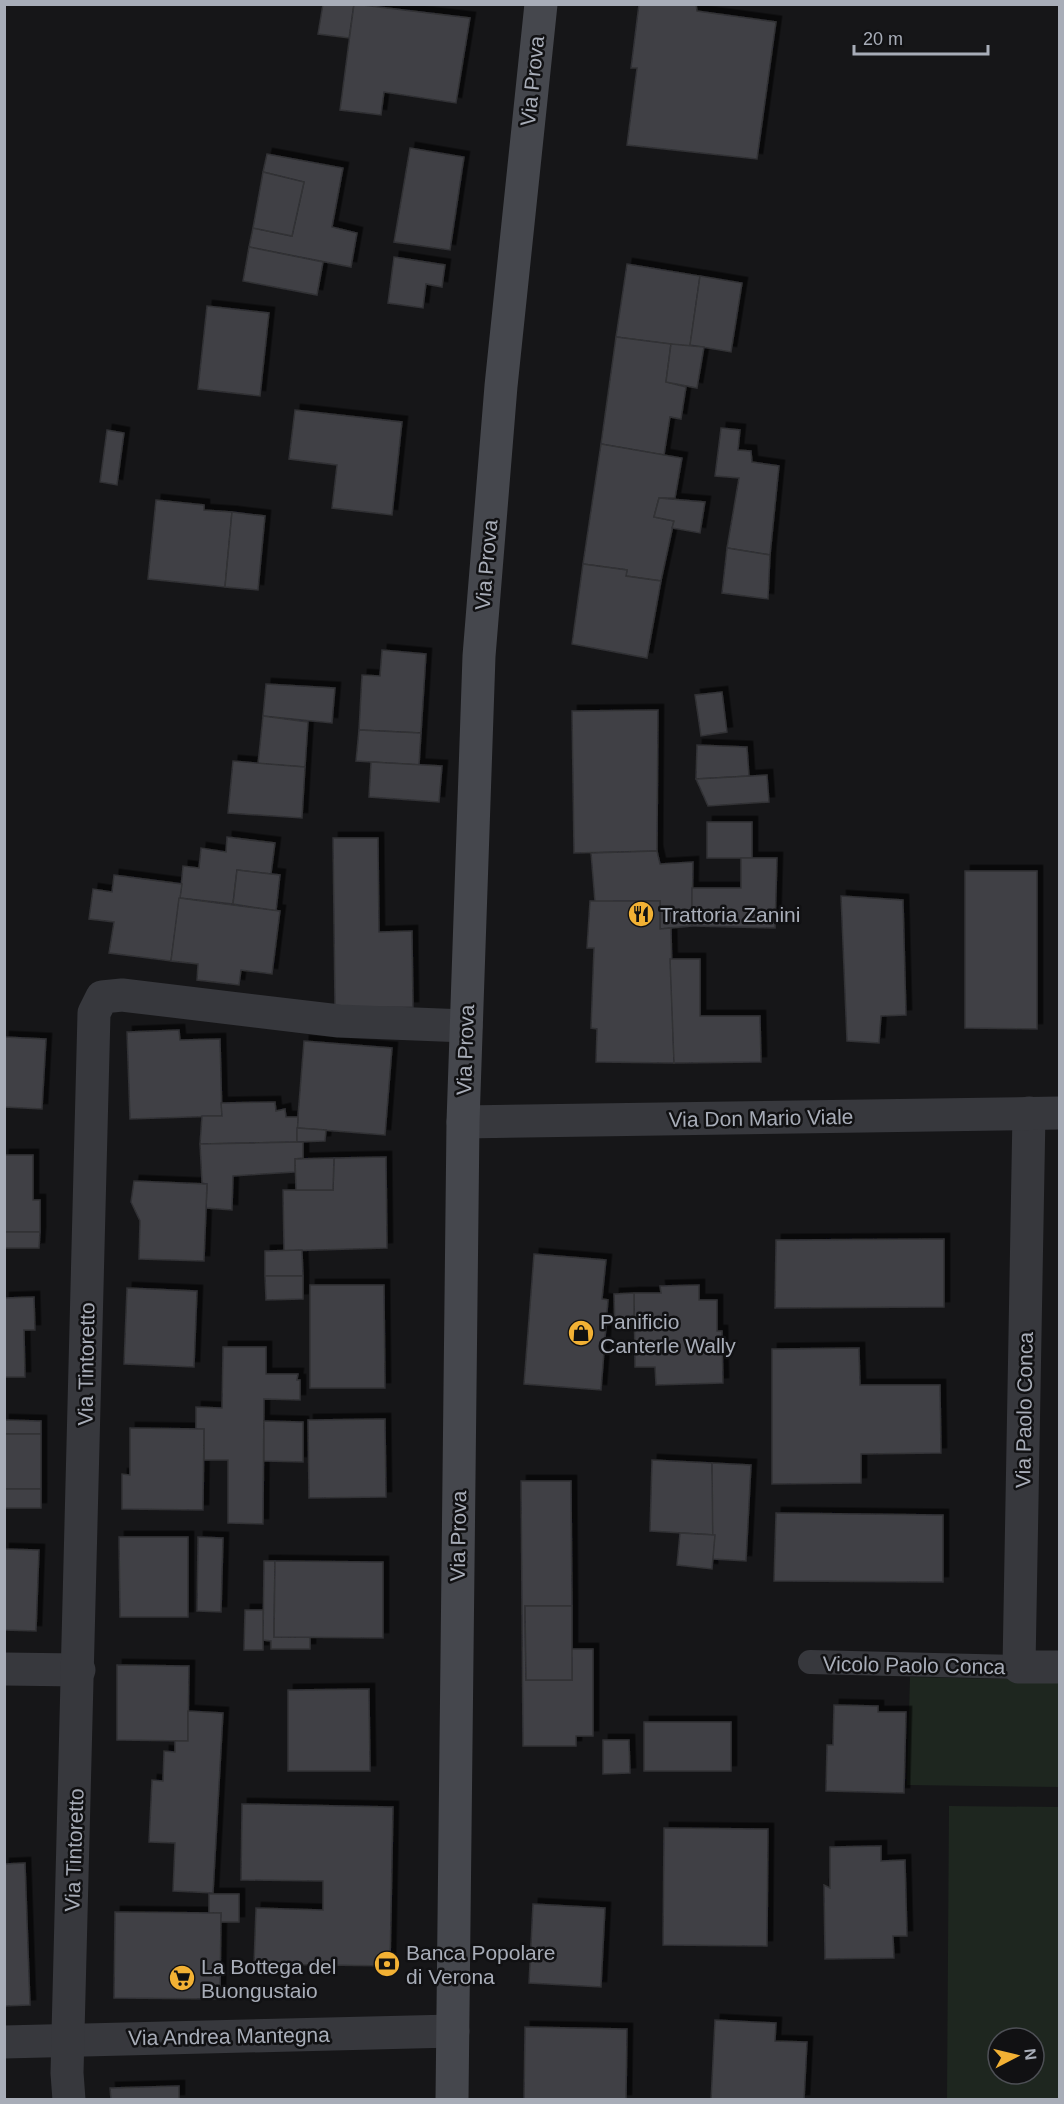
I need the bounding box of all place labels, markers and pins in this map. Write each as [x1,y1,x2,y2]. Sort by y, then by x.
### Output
restaurant icon: Trattoria Zanini [626,899,656,929]
place label: Trattoria Zanini [660,903,800,926]
place label: Panificio Canterle Wally [600,1310,736,1357]
shop icon: Panificio Canterle Wally [566,1318,596,1348]
place label: Banca Popolare di Verona [406,1941,555,1988]
bank icon: Banca Popolare di Verona [372,1949,402,1979]
place label: La Bottega del Buongustaio [201,1955,336,2002]
supermarket icon: La Bottega del Buongustaio [167,1963,197,1993]

